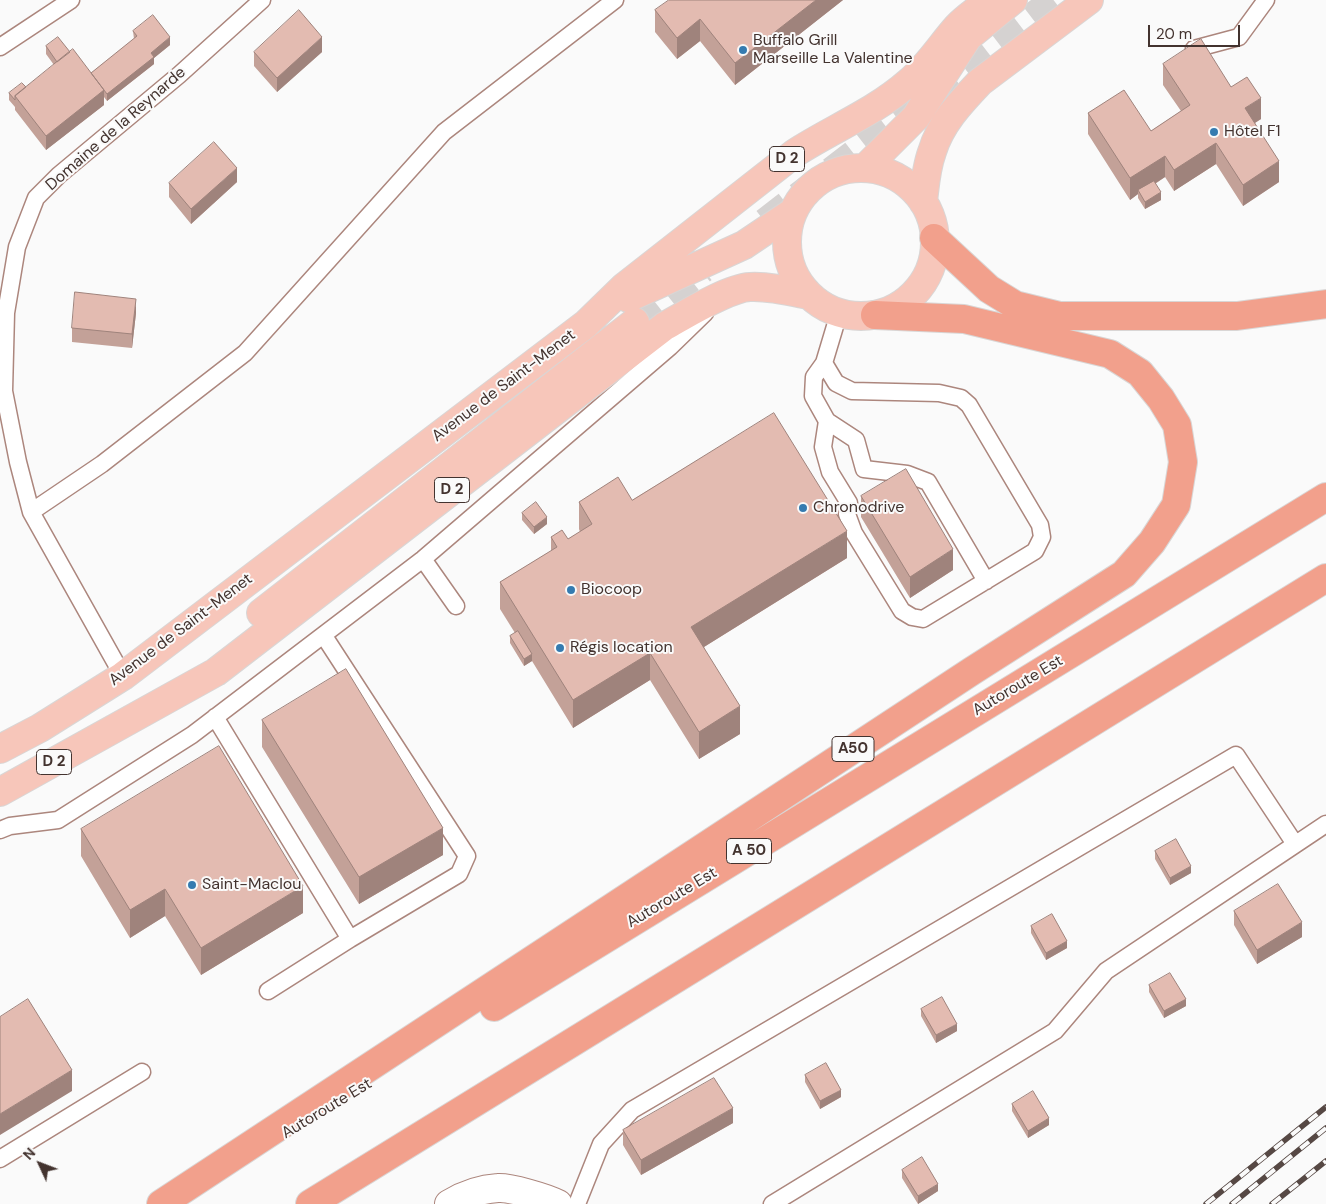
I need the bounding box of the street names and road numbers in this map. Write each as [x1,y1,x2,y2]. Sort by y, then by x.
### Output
street label: Domaine de la Reynarde [42,63,190,195]
road number: D 2 [770,146,804,172]
street label: Avenue de Saint-Menet [428,326,580,446]
road number: D 2 [434,478,470,502]
street label: Avenue de Saint-Menet [105,570,257,690]
street label: Autoroute Est [969,652,1067,720]
road number: A50 [832,736,874,762]
road number: D 2 [36,750,72,774]
road number: A 50 [726,838,772,864]
street label: Autoroute Est [623,864,721,932]
street label: Autoroute Est [278,1075,376,1143]

